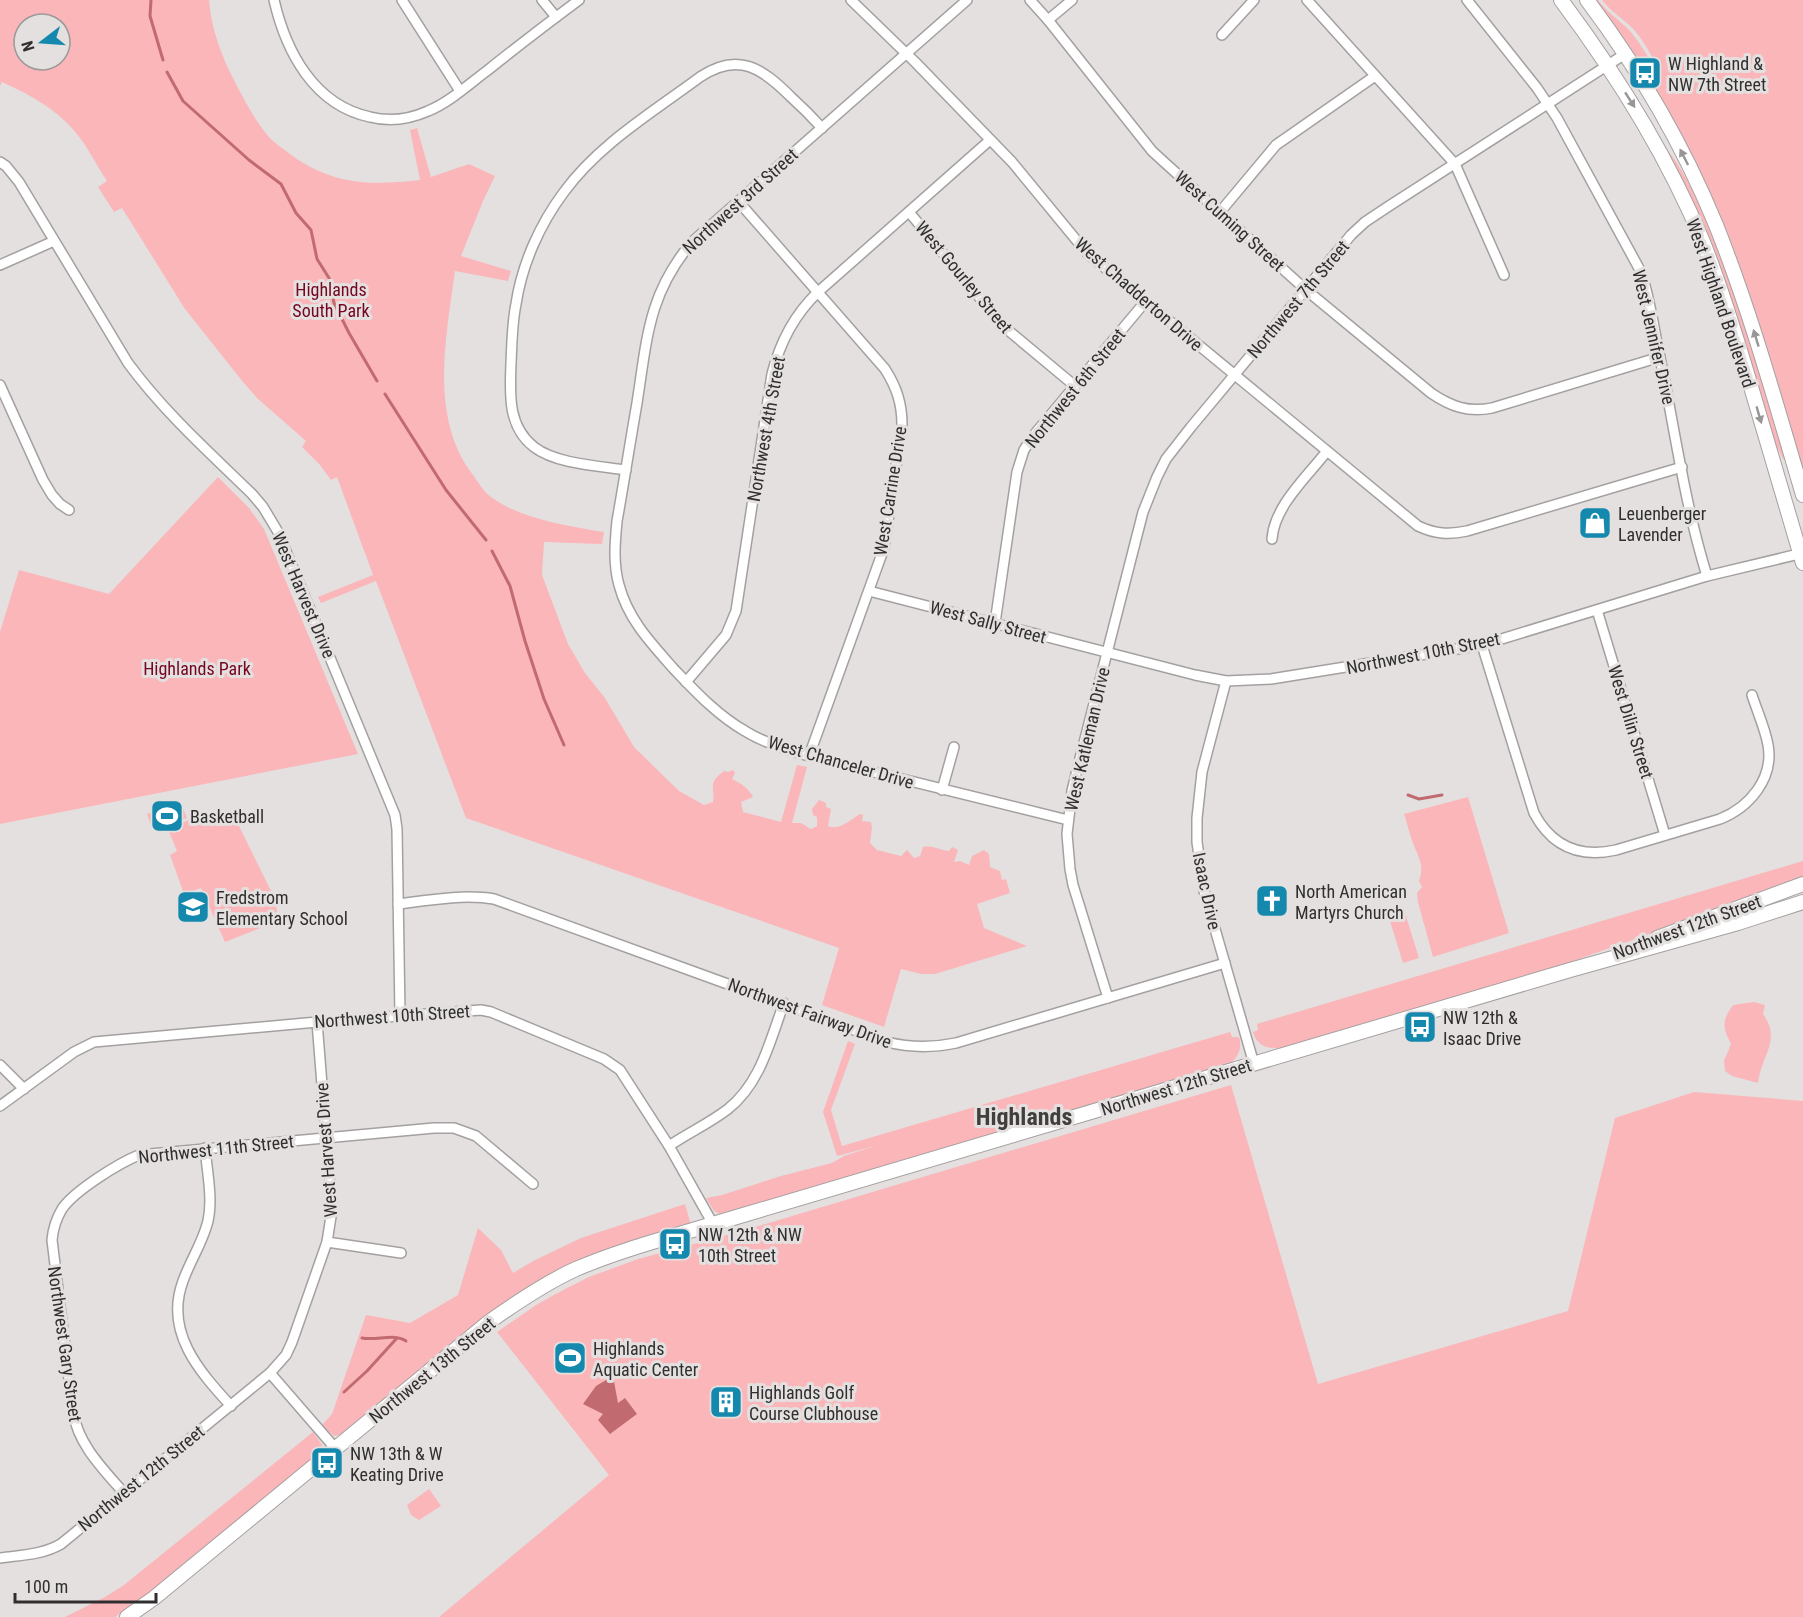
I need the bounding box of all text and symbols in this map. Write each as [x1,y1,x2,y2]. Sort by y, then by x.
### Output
north arrow [12,12,72,72]
text: N [18,39,39,54]
place label: W Highland & NW 7th Street [1668,53,1766,95]
bus stop icon: W Highland & NW 7th Street [1627,55,1663,91]
one-way arrow [1624,92,1635,108]
street label: Northwest 3rd Street [678,144,802,258]
one-way arrow [1679,149,1689,166]
street label: West Cuming Street [1171,166,1289,276]
street label: West Highland Boulevard [1682,216,1760,390]
street label: West Gourley Street [911,217,1017,337]
street label: West Chadderton Drive [1071,233,1207,355]
street label: Northwest 7th Street [1243,236,1353,362]
street label: West Jennifer Drive [1628,268,1680,406]
park label: Highlands South Park [292,279,370,321]
street label: Northwest 6th Street [1021,324,1129,452]
one-way arrow [1751,329,1760,347]
street label: Northwest 4th Street [743,355,789,503]
one-way arrow [1755,406,1765,424]
street label: West Carrine Drive [869,425,911,557]
place label: Leuenberger Lavender [1618,503,1707,545]
shop icon: Leuenberger Lavender [1577,505,1613,541]
street label: West Harvest Drive [268,529,340,661]
street label: West Sally Street [928,596,1048,648]
street label: Northwest 10th Street [1344,628,1502,678]
park label: Highlands Park [143,658,251,679]
street label: West Dilin Street [1604,663,1658,781]
street label: West Katleman Drive [1060,665,1114,813]
street label: West Chanceler Drive [766,731,916,793]
sports icon: Basketball [149,798,185,834]
place label: Basketball [190,806,264,827]
street label: Isaac Drive [1189,851,1225,931]
place label: North American Martyrs Church [1295,881,1407,923]
church icon: North American Martyrs Church [1254,883,1290,919]
place label: Fredstrom Elementary School [216,887,348,929]
school or university icon: Fredstrom Elementary School [175,889,211,925]
street label: Northwest 12th Street [1610,890,1764,964]
street label: Northwest Fairway Drive [725,974,895,1052]
street label: Northwest 10th Street [313,1000,471,1032]
place label: NW 12th & Isaac Drive [1443,1007,1521,1049]
bus stop icon: NW 12th & Isaac Drive [1402,1009,1438,1045]
street label: Northwest 12th Street [1098,1054,1254,1120]
street label: West Harvest Drive [311,1082,341,1218]
district label: Highlands [976,1103,1072,1131]
street label: Northwest 11th Street [137,1130,295,1168]
place label: NW 12th & NW 10th Street [698,1224,802,1266]
bus stop icon: NW 12th & NW 10th Street [657,1226,693,1262]
street label: Northwest Gary Street [44,1265,86,1423]
street label: Northwest 13th Street [365,1313,499,1427]
place label: Highlands Aquatic Center [593,1338,699,1380]
sports icon: Highlands Aquatic Center [552,1340,588,1376]
place label: Highlands Golf Course Clubhouse [749,1382,878,1424]
building icon: Highlands Golf Course Clubhouse [708,1384,744,1420]
street label: Northwest 12th Street [74,1421,208,1535]
place label: NW 13th & W Keating Drive [350,1443,444,1485]
bus stop icon: NW 13th & W Keating Drive [309,1445,345,1481]
scale bar [15,1566,156,1604]
text: 100 m [24,1576,68,1597]

